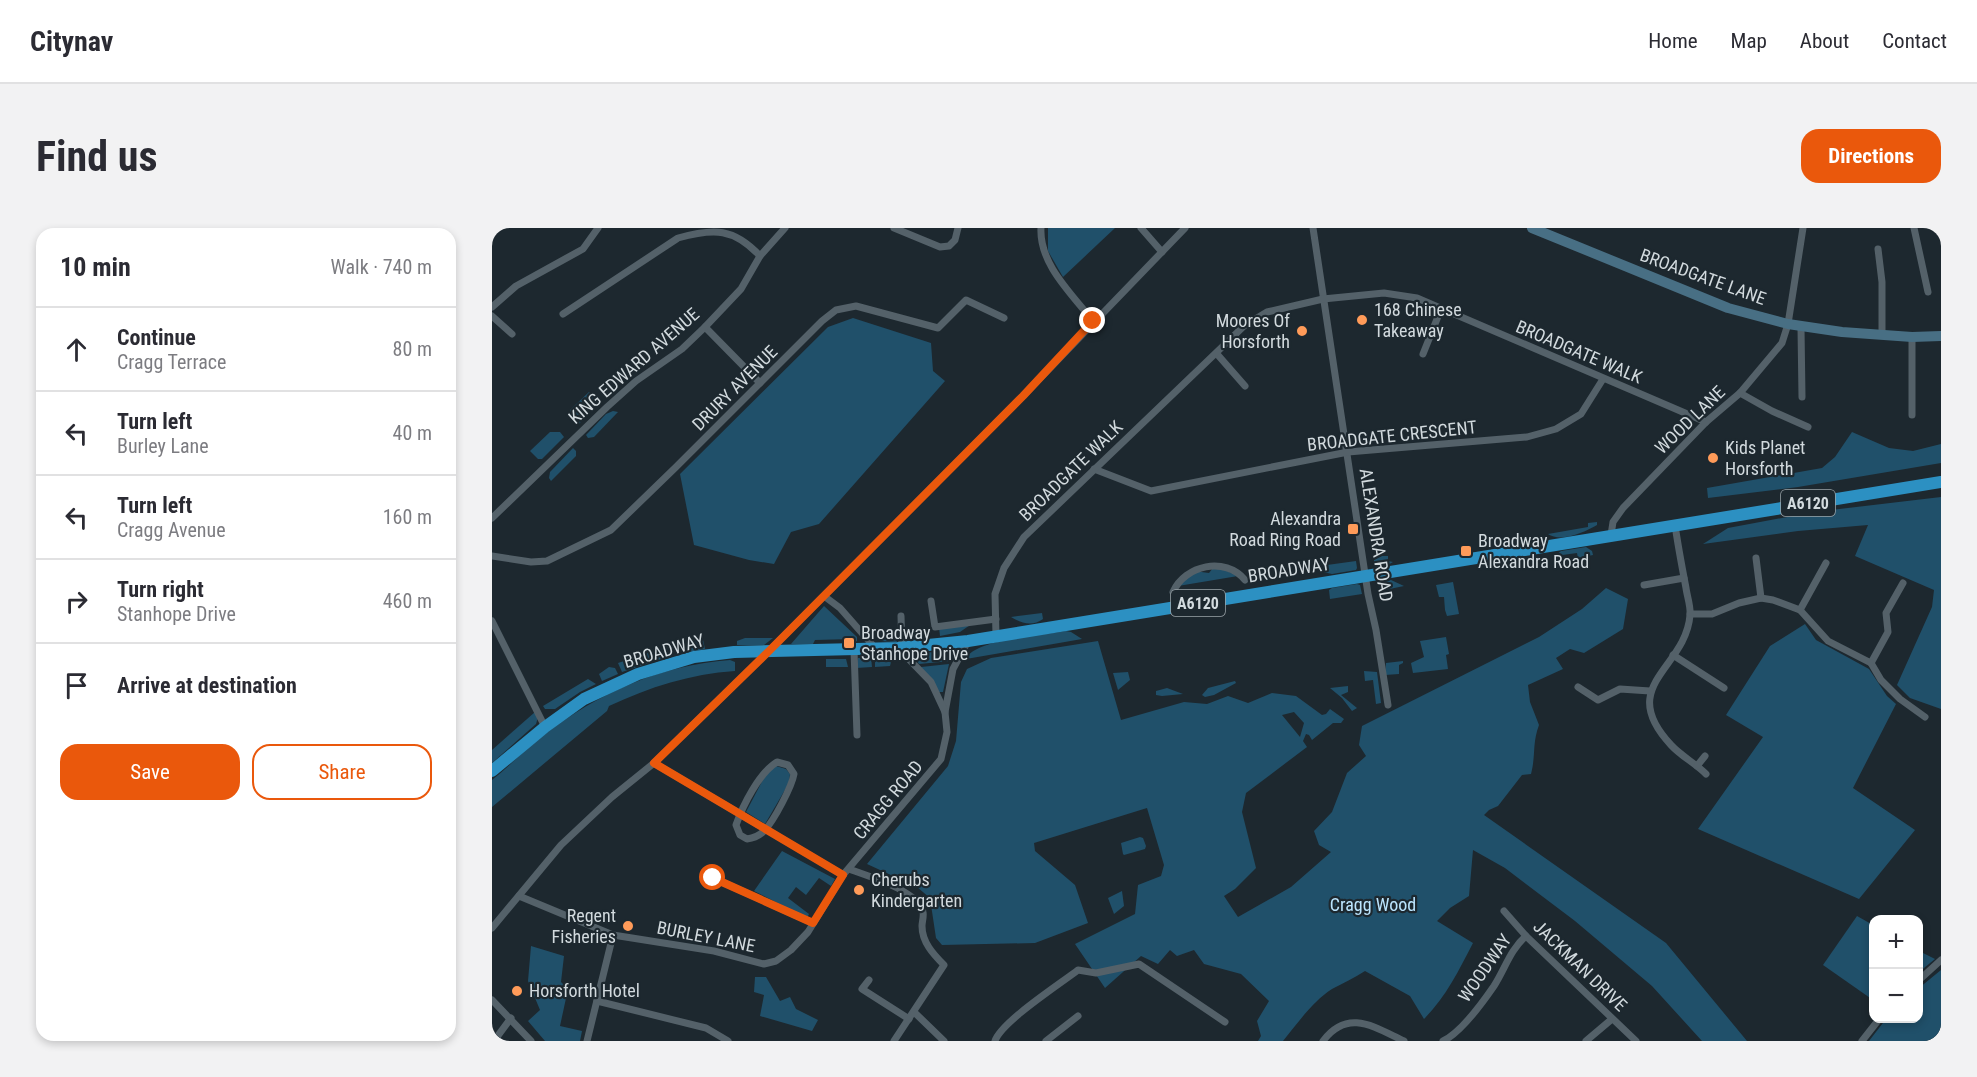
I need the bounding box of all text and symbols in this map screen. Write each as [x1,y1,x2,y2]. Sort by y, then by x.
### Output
text: Citynav [30,25,113,58]
text: Home [1648,29,1698,53]
text: Map [1731,29,1767,53]
text: About [1800,29,1849,53]
text: Contact [1882,29,1947,53]
button: Directions [1801,129,1941,183]
text: Find us [36,132,157,181]
street label: BROADGATE LANE [1637,244,1769,309]
text: 10 min [60,252,131,282]
text: Walk · 740 m [331,255,432,279]
place label: 168 Chinese Takeaway [1374,299,1462,341]
street label: KING EDWARD AVENUE [564,303,703,428]
route end [1079,307,1105,333]
place label: Moores Of Horsforth [1216,310,1290,352]
marker: 168 Chinese Takeaway [1355,313,1369,327]
street label: BROADGATE WALK [1513,315,1646,388]
marker: Moores Of Horsforth [1295,324,1309,338]
text: Continue [117,325,196,350]
icon: ahead [60,333,93,366]
text: 80 m [393,337,432,361]
street label: DRURY AVENUE [688,341,782,434]
text: Cragg Terrace [117,350,226,374]
street label: WOOD LANE [1650,381,1729,458]
text: Turn left [117,409,192,434]
street label: BROADGATE WALK [1015,416,1127,525]
street label: BROADGATE CRESCENT [1306,416,1478,455]
icon: left [60,417,93,450]
text: 40 m [393,421,432,445]
text: Burley Lane [117,434,209,458]
place label: Kids Planet Horsforth [1725,437,1805,479]
marker: Kids Planet Horsforth [1706,451,1720,465]
street label: ALEXANDRA ROAD [1356,467,1397,603]
road number: A6120 [1781,490,1835,516]
text: Turn left [117,493,192,518]
icon: left [60,501,93,534]
text: 160 m [383,505,432,529]
place label: Alexandra Road Ring Road [1229,508,1341,550]
text: Cragg Avenue [117,518,226,542]
marker: Alexandra Road Ring Road [1346,522,1360,536]
place label: Broadway Alexandra Road [1478,530,1589,572]
marker: Broadway Alexandra Road [1459,544,1473,558]
street label: BROADWAY [1246,553,1332,586]
text: Turn right [117,577,204,602]
icon: right [60,585,93,618]
text: 460 m [383,589,432,613]
road number: A6120 [1171,590,1225,616]
text: Stanhope Drive [117,602,236,626]
place label: Broadway Stanhope Drive [861,622,968,664]
street label: BROADWAY [621,629,707,672]
marker: Broadway Stanhope Drive [842,636,856,650]
icon: arrive [60,669,93,702]
text: Arrive at destination [117,673,297,698]
button: Save [60,744,240,800]
button: Share [252,744,432,800]
street label: CRAGG ROAD [849,756,927,843]
route start [699,864,725,890]
place label: Cherubs Kindergarten [871,869,962,911]
marker: Cherubs Kindergarten [852,883,866,897]
park label: Cragg Wood [1330,894,1416,915]
place label: Regent Fisheries [552,905,616,947]
map controls [1869,915,1923,1023]
button: + [1869,915,1923,969]
street label: JACKMAN DRIVE [1529,916,1631,1015]
street label: BURLEY LANE [655,917,757,956]
marker: Regent Fisheries [621,919,635,933]
street label: WOODWAY [1454,929,1516,1006]
button: − [1869,969,1923,1023]
place label: Horsforth Hotel [529,980,640,1001]
marker: Horsforth Hotel [510,984,524,998]

